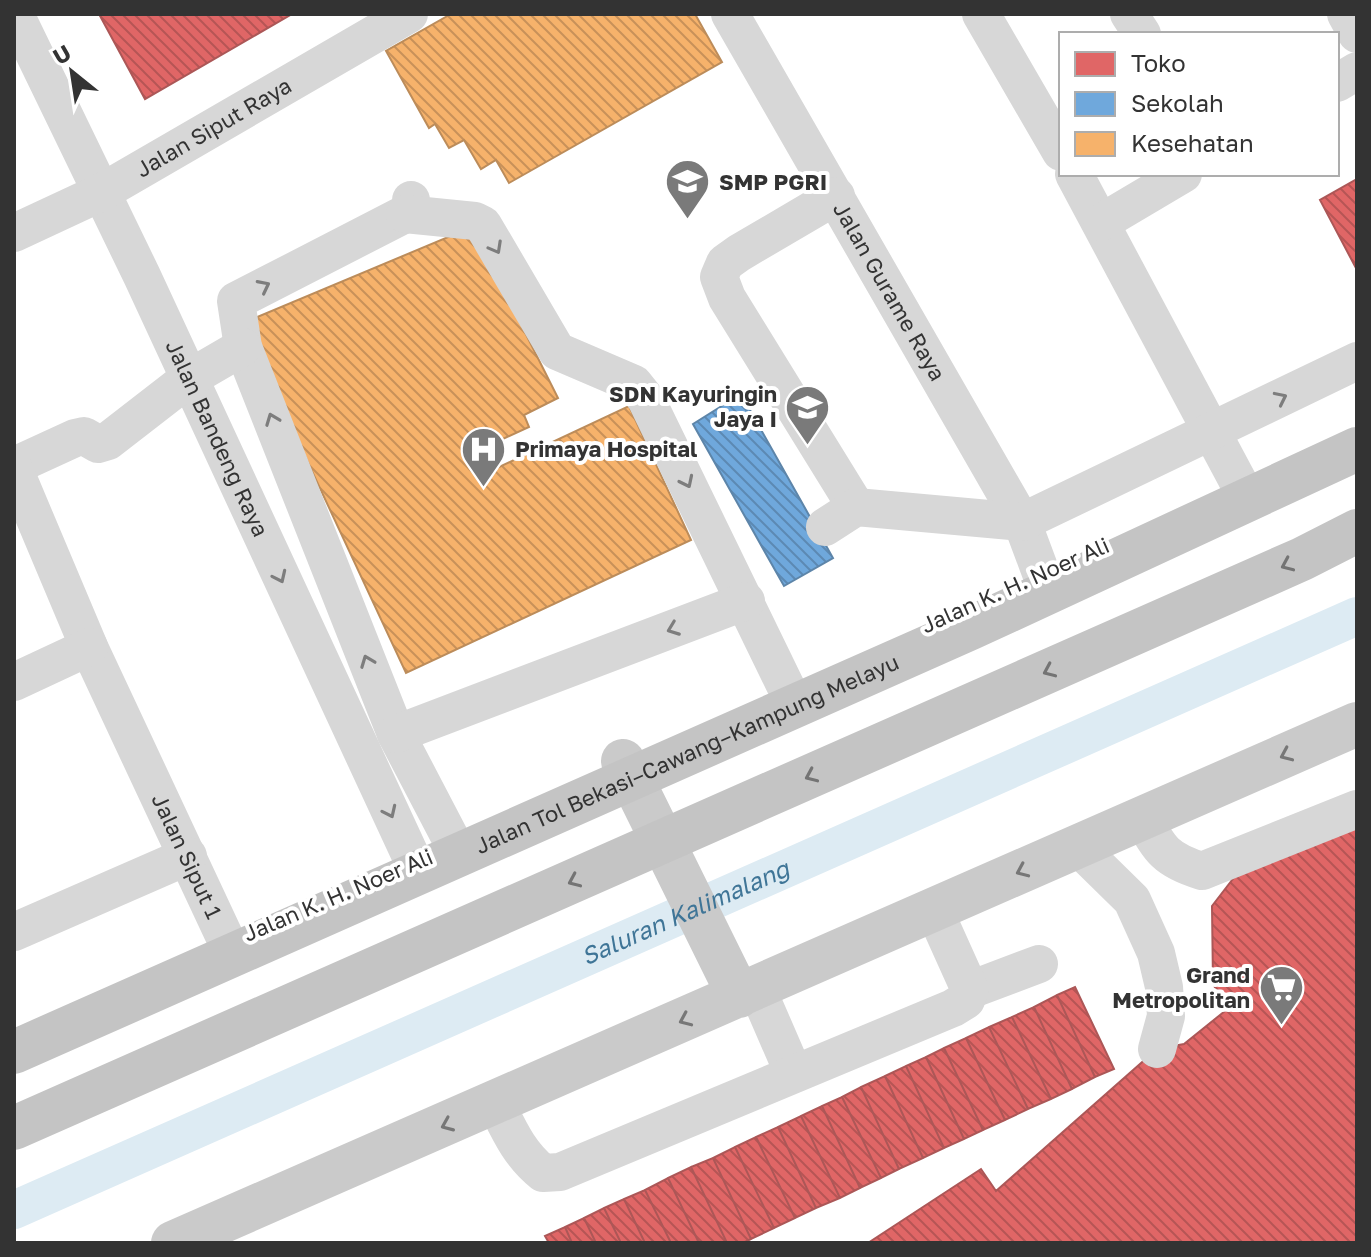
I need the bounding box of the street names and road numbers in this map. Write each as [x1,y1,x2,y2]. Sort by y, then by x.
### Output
street label: Jalan Siput Raya [131,71,296,183]
street label: Jalan Gurame Raya [828,197,952,385]
street label: Jalan Bandeng Raya [160,335,275,541]
street label: Jalan K. H. Noer Ali [916,531,1113,638]
street label: Jalan Tol Bekasi–Cawang–Kampung Melayu [471,648,903,859]
street label: Jalan Siput 1 [146,789,228,923]
street label: Jalan K. H. Noer Ali [239,842,437,947]

